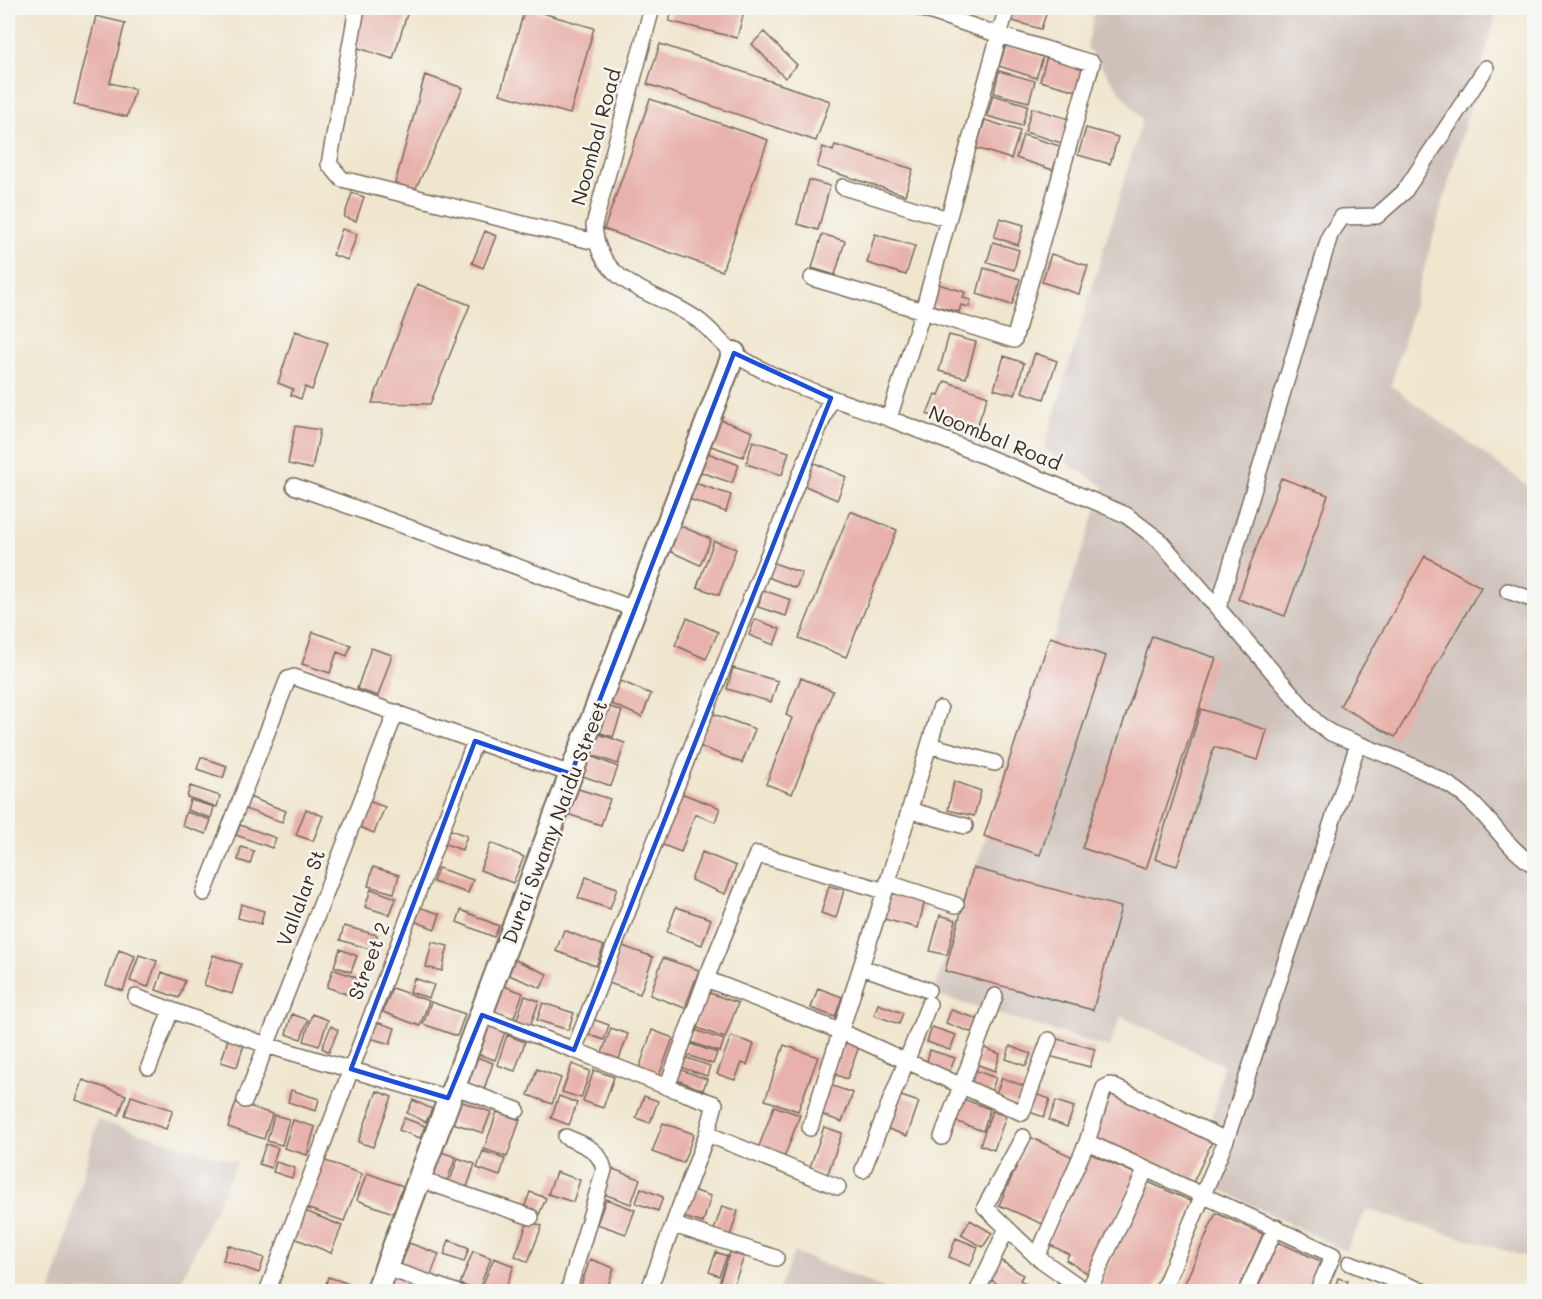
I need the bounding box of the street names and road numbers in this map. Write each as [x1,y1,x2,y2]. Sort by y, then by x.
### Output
street label: Noombal Road [564,65,626,208]
street label: Noombal Road [925,399,1066,476]
street label: Durai Swamy Naidu Street [496,696,613,947]
street label: Vallalar St [270,845,330,950]
street label: Street 2 [341,918,395,1003]

